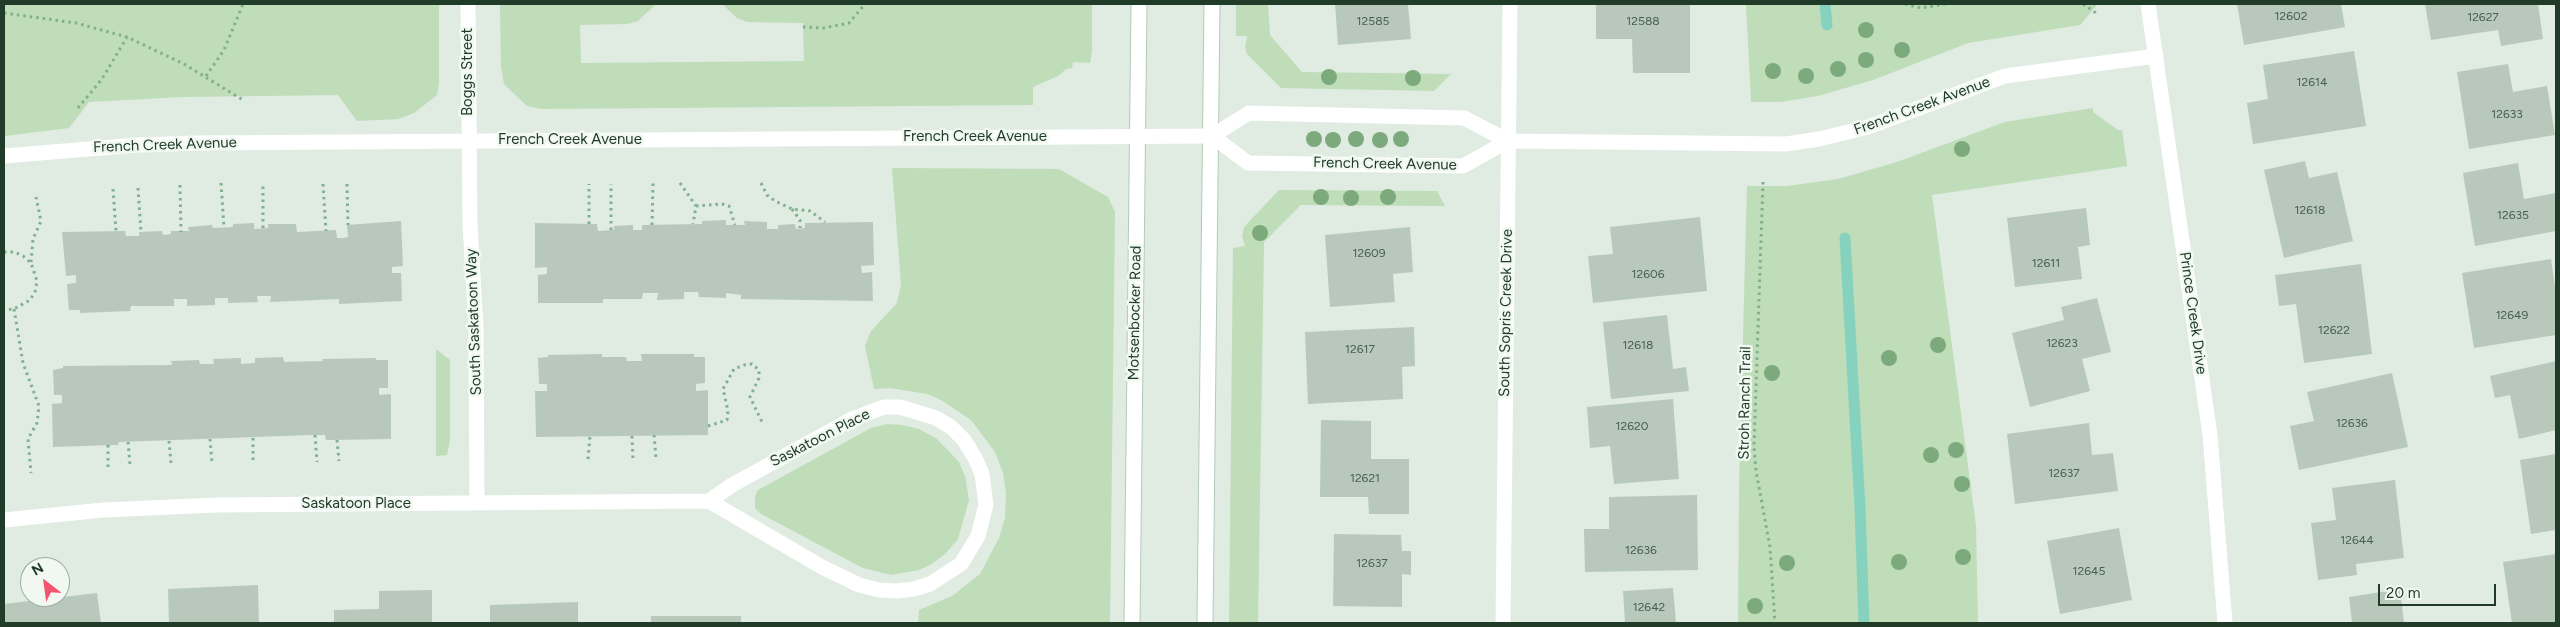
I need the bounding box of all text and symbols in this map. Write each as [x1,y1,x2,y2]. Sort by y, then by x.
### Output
house number: 12602 [2275,9,2307,23]
house number: 12627 [2467,10,2499,24]
house number: 12585 [1357,14,1389,28]
house number: 12588 [1626,14,1660,28]
street label: Boggs Street [459,28,477,116]
street label: French Creek Avenue [1851,73,1993,139]
house number: 12614 [2297,75,2327,89]
house number: 12633 [2491,107,2523,121]
street label: French Creek Avenue [903,128,1047,146]
street label: French Creek Avenue [498,131,642,149]
street label: French Creek Avenue [93,133,237,157]
street label: French Creek Avenue [1313,154,1457,174]
house number: 12618 [2295,203,2325,217]
house number: 12635 [2497,208,2529,222]
street label: South Sopris Creek Drive [1496,229,1516,397]
street label: Motsenbocker Road [1125,245,1145,381]
house number: 12609 [1353,246,1385,260]
street label: South Saskatoon Way [462,248,486,396]
street label: Prince Creek Drive [2175,251,2211,375]
house number: 12611 [2032,256,2060,270]
house number: 12606 [1632,267,1664,281]
house number: 12649 [2496,308,2528,322]
house number: 12622 [2318,323,2350,337]
house number: 12623 [2046,336,2078,350]
house number: 12618 [1623,338,1653,352]
house number: 12617 [1345,342,1375,356]
street label: Stroh Ranch Trail [1735,346,1755,460]
street label: Saskatoon Place [767,405,873,471]
house number: 12636 [2336,416,2368,430]
house number: 12620 [1616,419,1648,433]
house number: 12637 [2048,466,2080,480]
house number: 12621 [1350,471,1380,485]
street label: Saskatoon Place [301,495,411,513]
house number: 12644 [2340,533,2374,547]
house number: 12636 [1625,543,1657,557]
house number: 12637 [1356,556,1388,570]
north arrow [20,557,70,607]
text: N [29,559,47,580]
house number: 12645 [2073,564,2105,578]
scale bar [2380,574,2498,606]
text: 20 m [2386,584,2420,602]
house number: 12642 [1633,600,1665,614]

